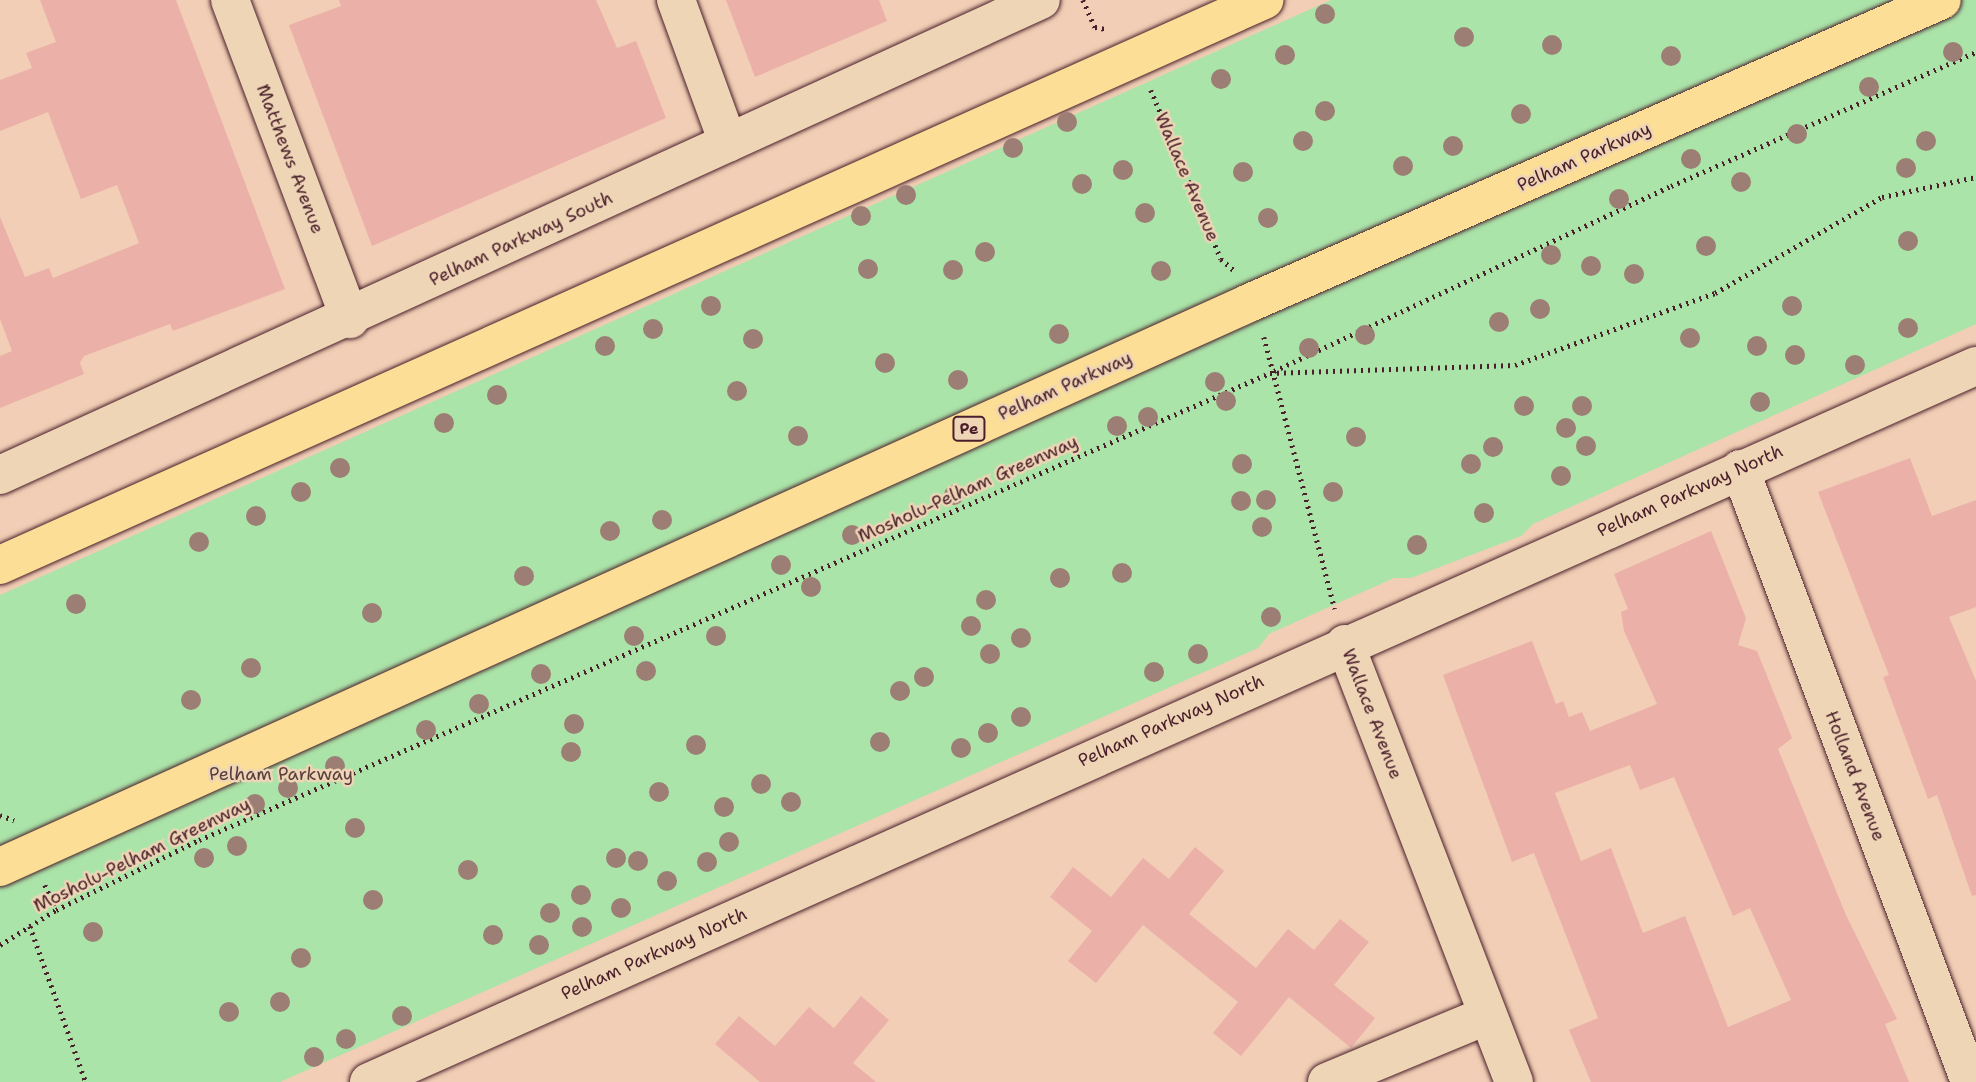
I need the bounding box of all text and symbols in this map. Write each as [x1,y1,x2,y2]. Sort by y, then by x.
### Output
street label: Matthews Avenue [252,81,328,237]
street label: Wallace Avenue [1150,109,1224,245]
street label: Pelham Parkway [1514,118,1654,196]
street label: Pelham Parkway South [426,187,616,291]
street label: Pelham Parkway [995,347,1135,425]
road number: Pe [951,416,986,442]
street label: Mosholu-Pelham Greenway [855,431,1081,547]
street label: Pelham Parkway North [1594,440,1786,542]
street label: Wallace Avenue [1337,646,1407,782]
street label: Pelham Parkway North [1075,670,1267,772]
street label: Holland Avenue [1820,708,1890,844]
park label: Pelham Parkway [209,763,353,785]
street label: Mosholu-Pelham Greenway [30,793,254,917]
street label: Pelham Parkway North [558,903,750,1005]

